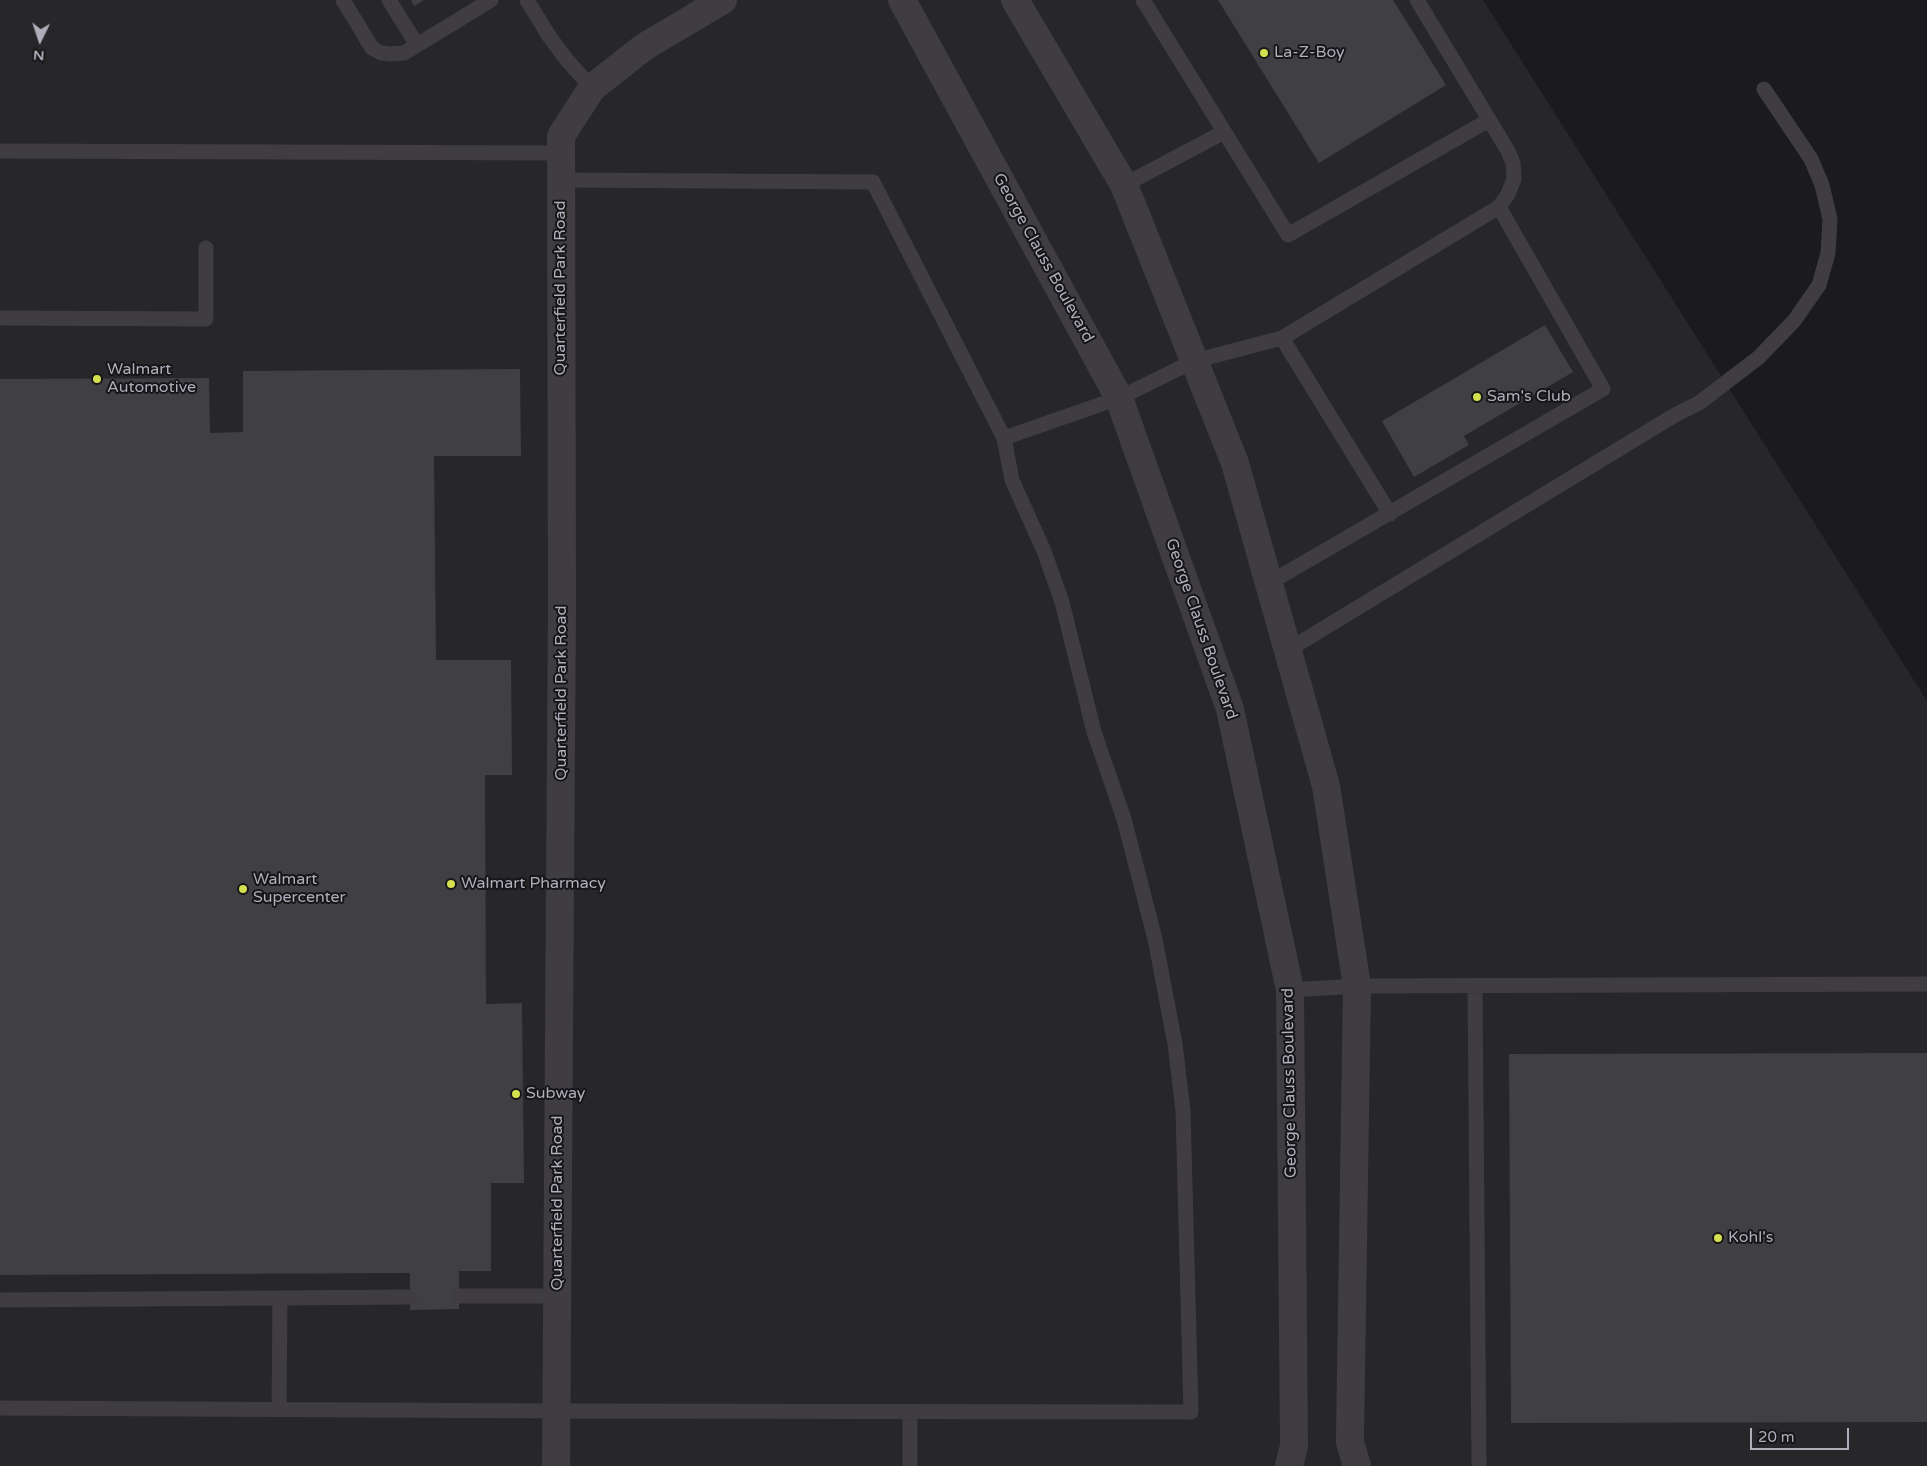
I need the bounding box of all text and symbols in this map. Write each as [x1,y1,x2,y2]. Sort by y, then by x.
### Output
north arrow [15,15,65,65]
place label: La-Z-Boy [1274,43,1345,63]
text: N [33,47,45,64]
marker: La-Z-Boy [1258,47,1270,59]
street label: George Clauss Boulevard [989,170,1097,346]
street label: Quarterfield Park Road [551,201,571,375]
place label: Walmart Automotive [107,360,196,398]
marker: Walmart Automotive [91,373,103,385]
place label: Sam's Club [1487,387,1571,407]
marker: Sam's Club [1471,391,1483,403]
street label: George Clauss Boulevard [1161,536,1241,722]
street label: Quarterfield Park Road [552,606,572,780]
place label: Walmart Supercenter [253,870,346,908]
place label: Walmart Pharmacy [461,874,606,894]
marker: Walmart Pharmacy [445,878,457,890]
marker: Walmart Supercenter [237,883,249,895]
street label: George Clauss Boulevard [1279,988,1301,1178]
place label: Subway [526,1084,585,1104]
marker: Subway [510,1088,522,1100]
street label: Quarterfield Park Road [548,1116,568,1290]
place label: Kohl's [1728,1228,1773,1248]
marker: Kohl's [1712,1232,1724,1244]
scale bar [1752,1418,1851,1450]
text: 20 m [1758,1428,1795,1446]

